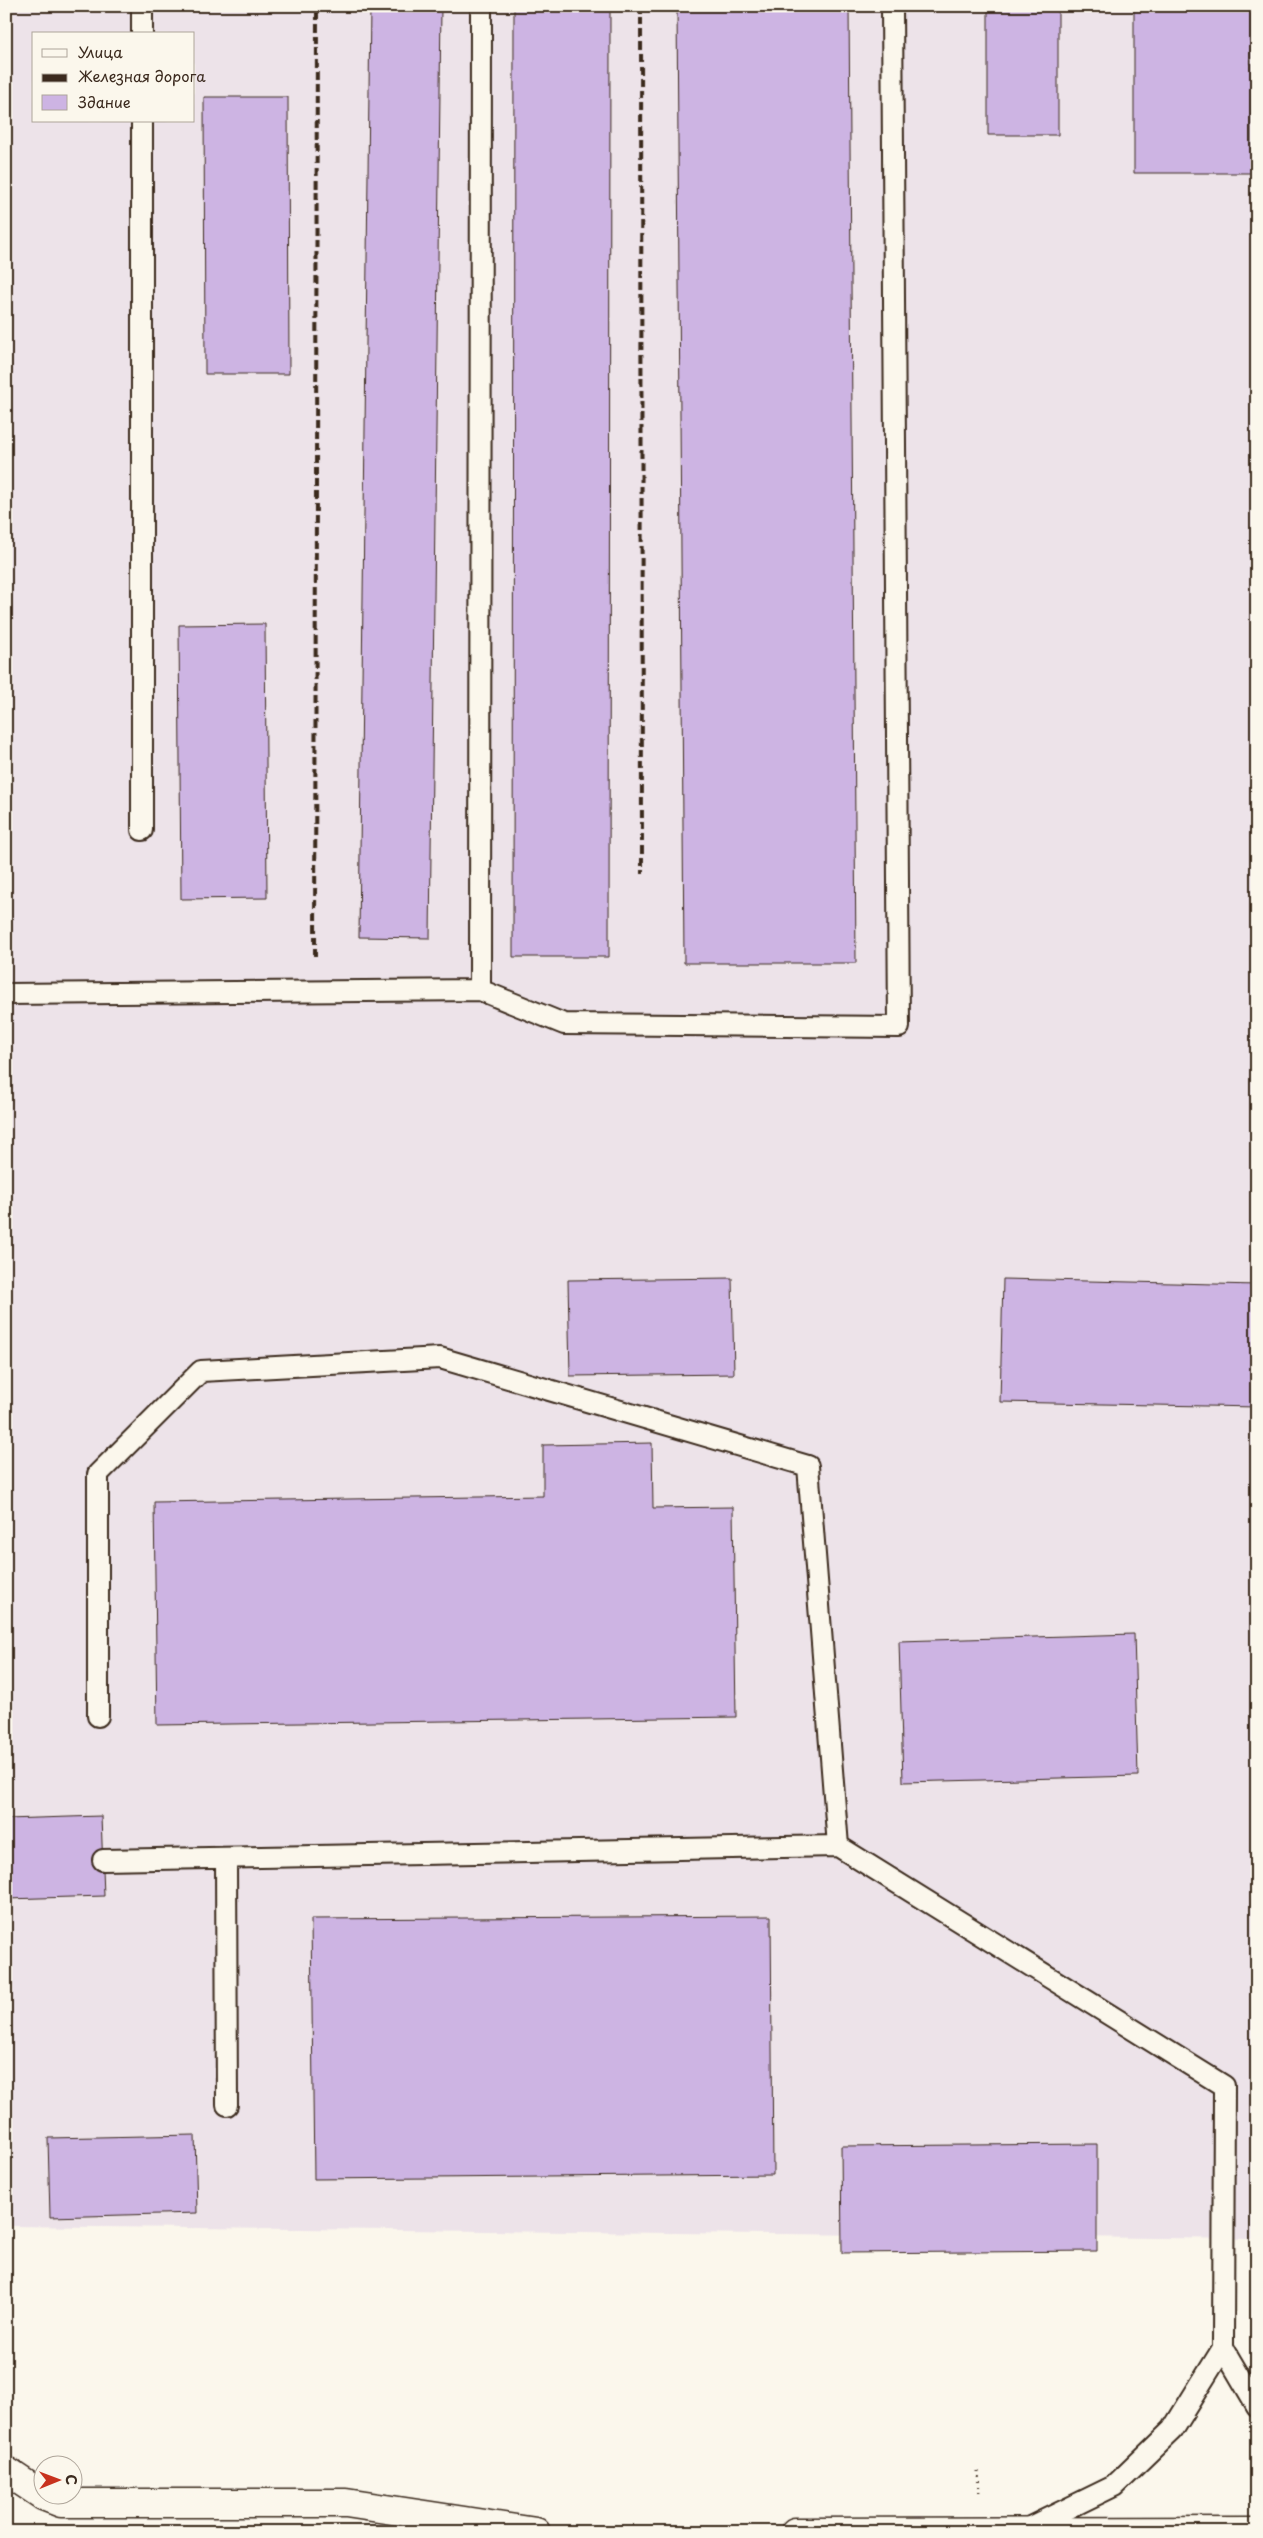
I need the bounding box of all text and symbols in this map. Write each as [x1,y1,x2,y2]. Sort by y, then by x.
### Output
legend [32,32,195,122]
text: Улица [78,40,123,63]
text: Железная дорога [78,64,206,87]
text: Здание [78,90,131,113]
north arrow [32,2456,82,2506]
text: С [61,2474,82,2485]

